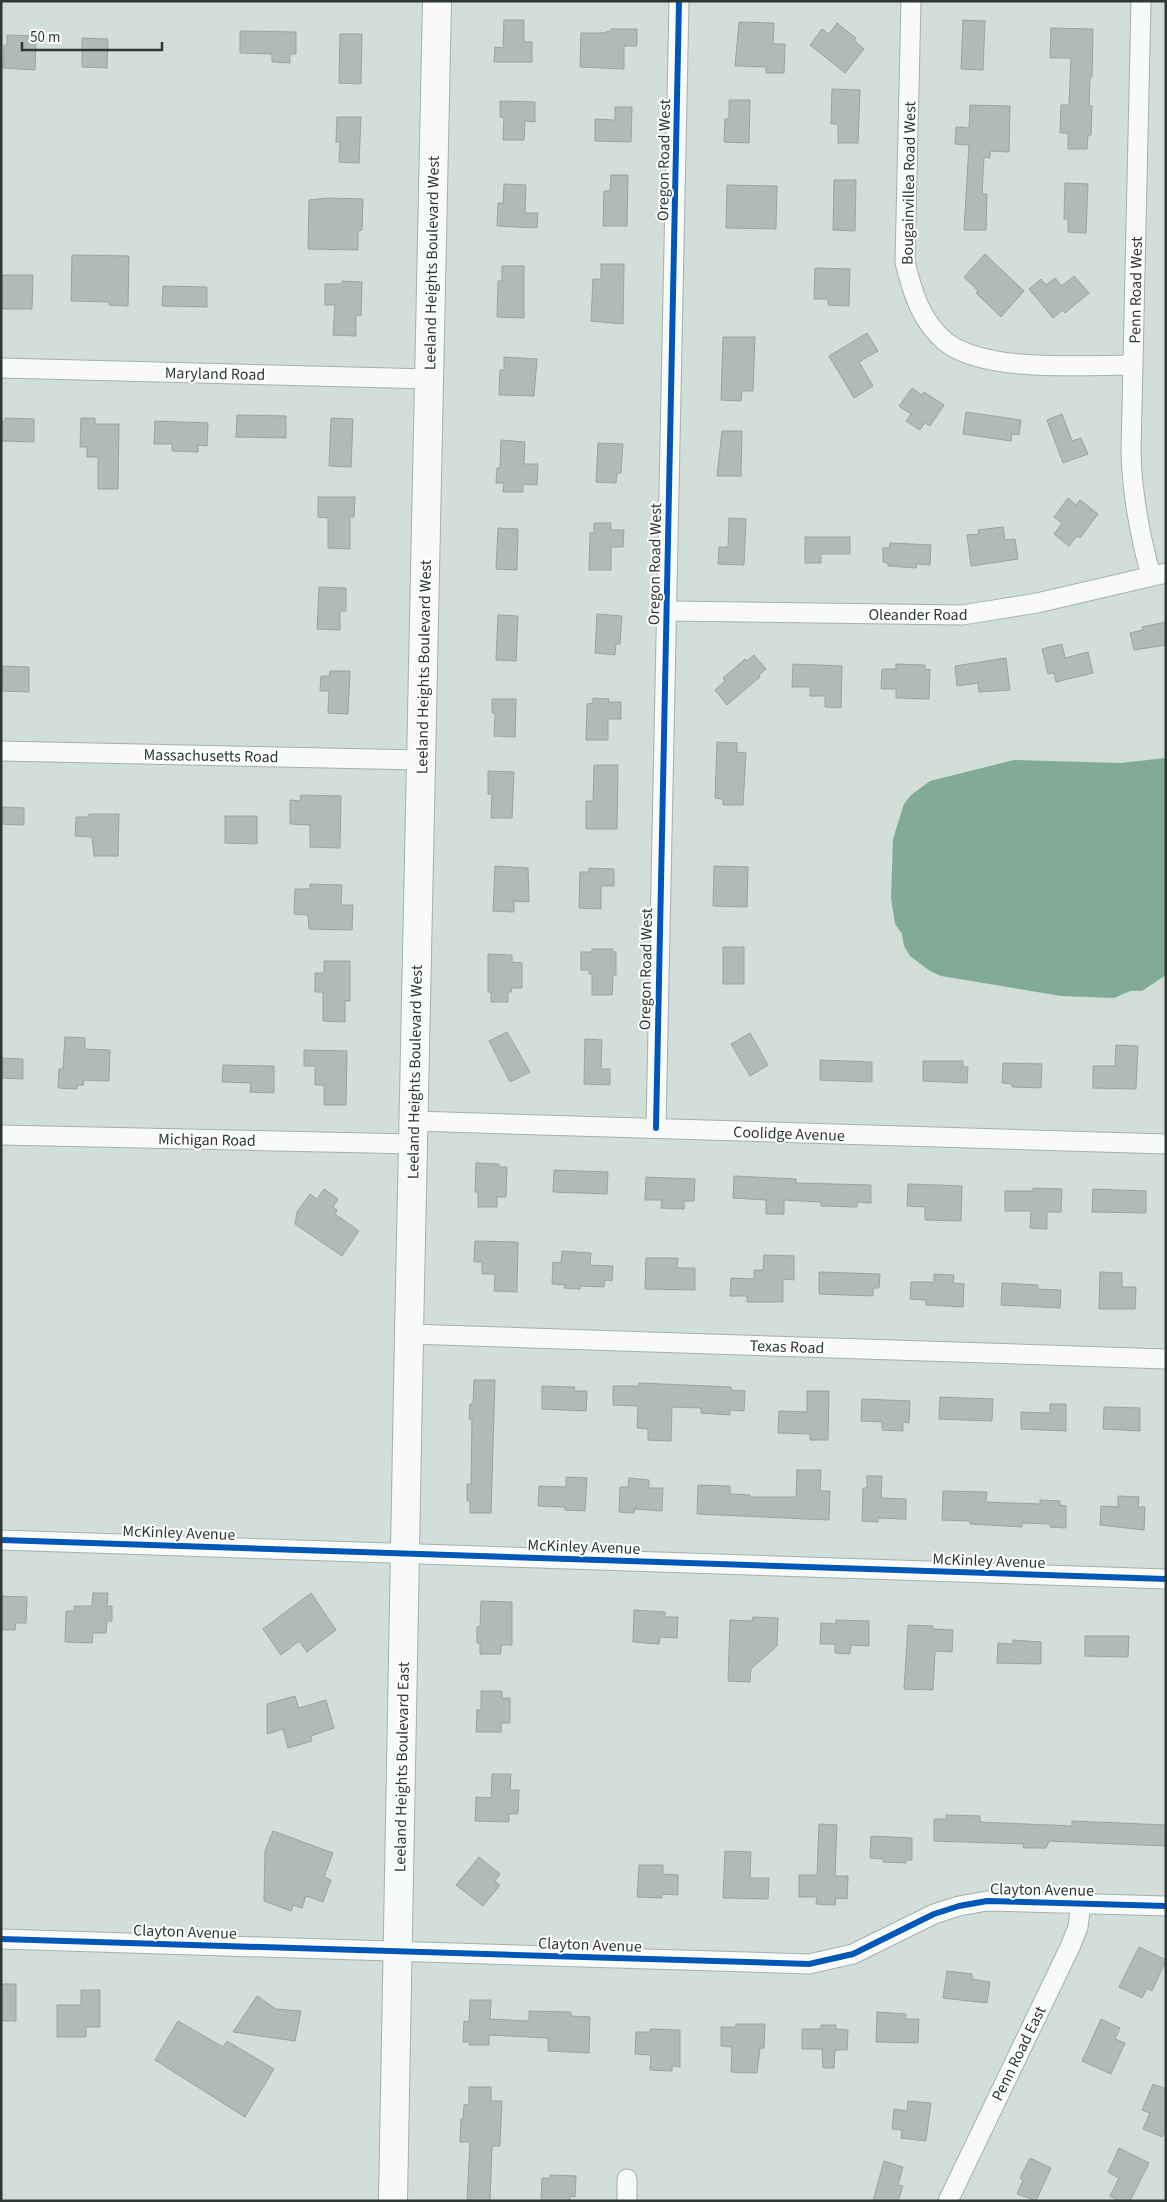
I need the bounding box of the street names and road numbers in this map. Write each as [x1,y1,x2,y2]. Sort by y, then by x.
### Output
street label: Oregon Road West [652,98,676,221]
street label: Bougainvillea Road West [897,100,921,265]
street label: Leeland Heights Boulevard West [419,155,445,370]
street label: Penn Road West [1124,236,1148,344]
street label: Maryland Road [165,362,265,386]
street label: Oregon Road West [643,502,667,625]
street label: Leeland Heights Boulevard West [411,559,437,774]
street label: Oleander Road [868,604,968,626]
street label: Massachusetts Road [143,744,279,768]
street label: Oregon Road West [634,907,658,1030]
street label: Leeland Heights Boulevard West [402,964,428,1179]
street label: Coolidge Avenue [733,1121,845,1147]
street label: Michigan Road [158,1128,256,1152]
street label: Texas Road [749,1335,825,1359]
street label: McKinley Avenue [122,1520,236,1546]
street label: McKinley Avenue [527,1534,641,1560]
street label: McKinley Avenue [932,1548,1046,1574]
street label: Leeland Heights Boulevard East [389,1661,415,1872]
street label: Clayton Avenue [990,1878,1094,1902]
street label: Clayton Avenue [133,1919,237,1945]
street label: Clayton Avenue [538,1932,642,1958]
street label: Penn Road East [986,2002,1052,2105]

